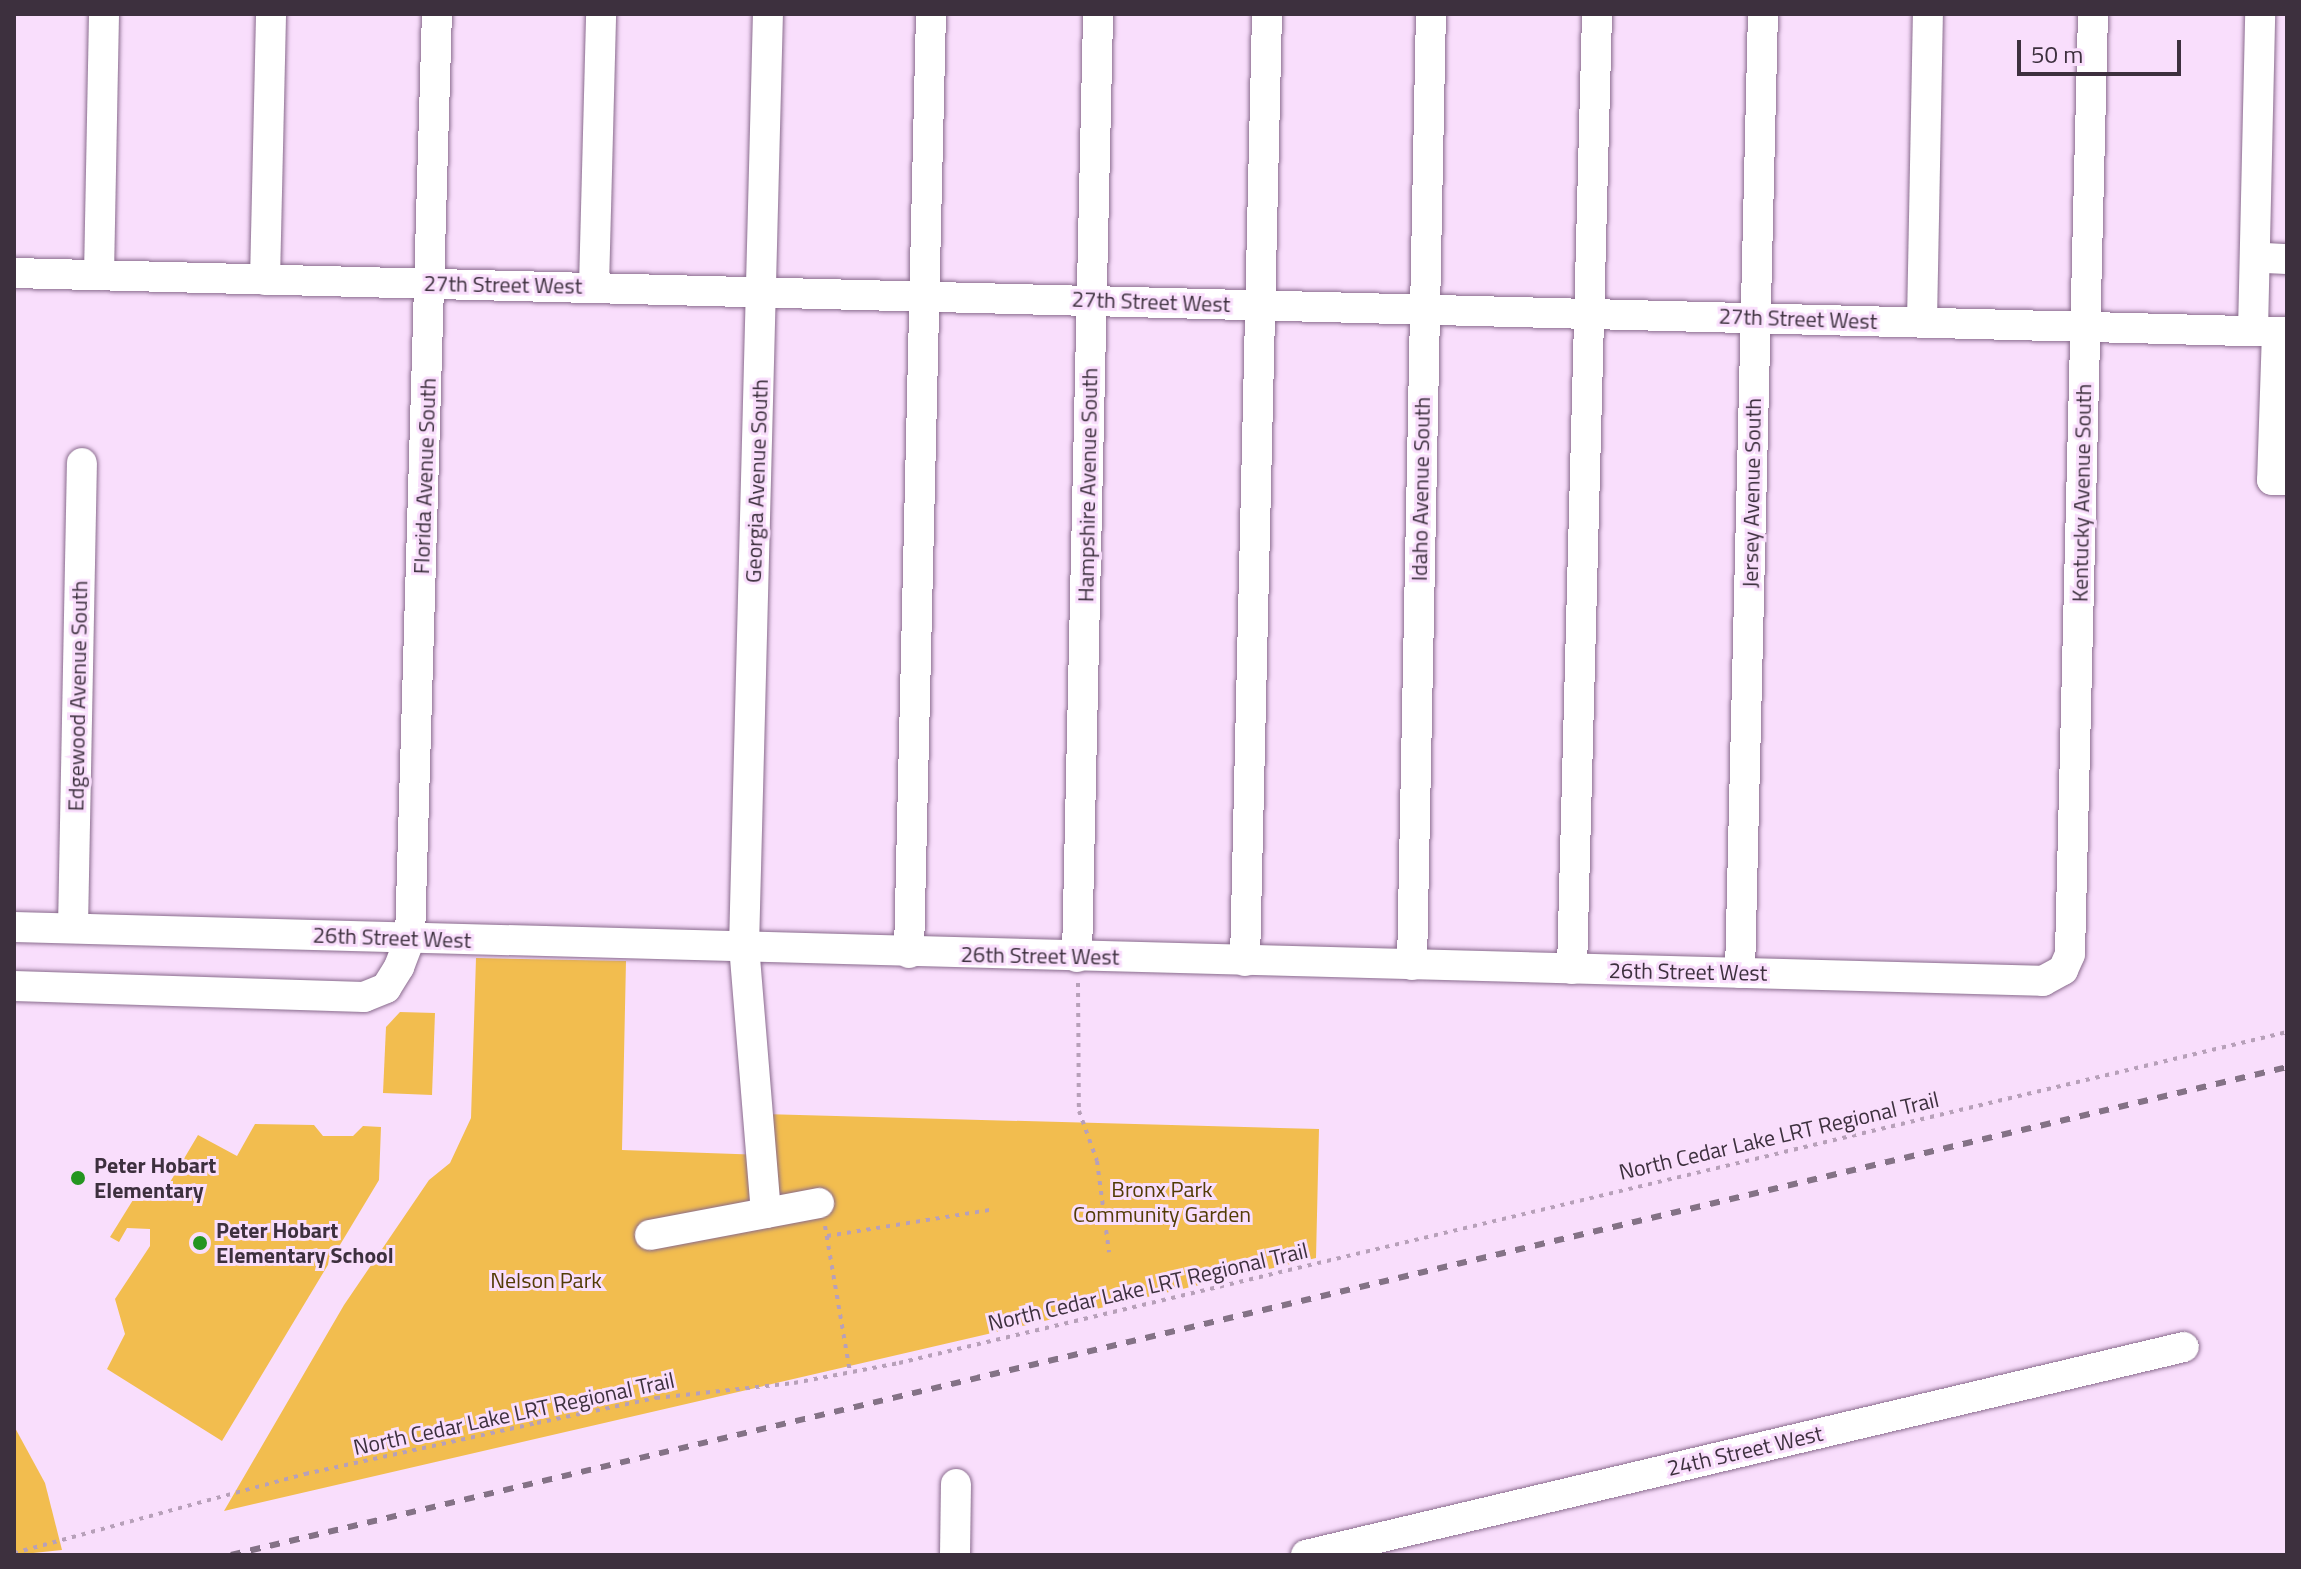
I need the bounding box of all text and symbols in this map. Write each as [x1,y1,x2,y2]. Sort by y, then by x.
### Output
scale bar [2021,24,2185,74]
text: 50 m [2031,36,2083,72]
street label: 27th Street West [423,270,583,300]
street label: 27th Street West [1071,286,1231,318]
street label: 27th Street West [1718,303,1878,335]
street label: Hampshire Avenue South [1073,368,1103,602]
street label: Florida Avenue South [408,377,442,575]
street label: Georgia Avenue South [740,379,774,583]
street label: Kentucky Avenue South [2067,384,2097,602]
street label: Idaho Avenue South [1406,396,1436,582]
street label: Jersey Avenue South [1737,398,1767,588]
street label: Edgewood Avenue South [63,580,93,812]
street label: 26th Street West [312,922,472,954]
street label: 26th Street West [960,941,1120,971]
street label: 26th Street West [1608,957,1768,987]
street label: North Cedar Lake LRT Regional Trail [1616,1086,1942,1186]
place label: Peter Hobart Elementary [94,1152,216,1204]
marker: Peter Hobart Elementary [69,1169,87,1187]
park label: Bronx Park Community Garden [1073,1176,1251,1228]
place label: Peter Hobart Elementary School [216,1217,394,1268]
marker: Peter Hobart Elementary School [191,1234,209,1252]
street label: North Cedar Lake LRT Regional Trail [985,1237,1311,1337]
park label: Nelson Park [490,1268,602,1294]
street label: North Cedar Lake LRT Regional Trail [351,1367,677,1461]
street label: 24th Street West [1665,1420,1825,1482]

